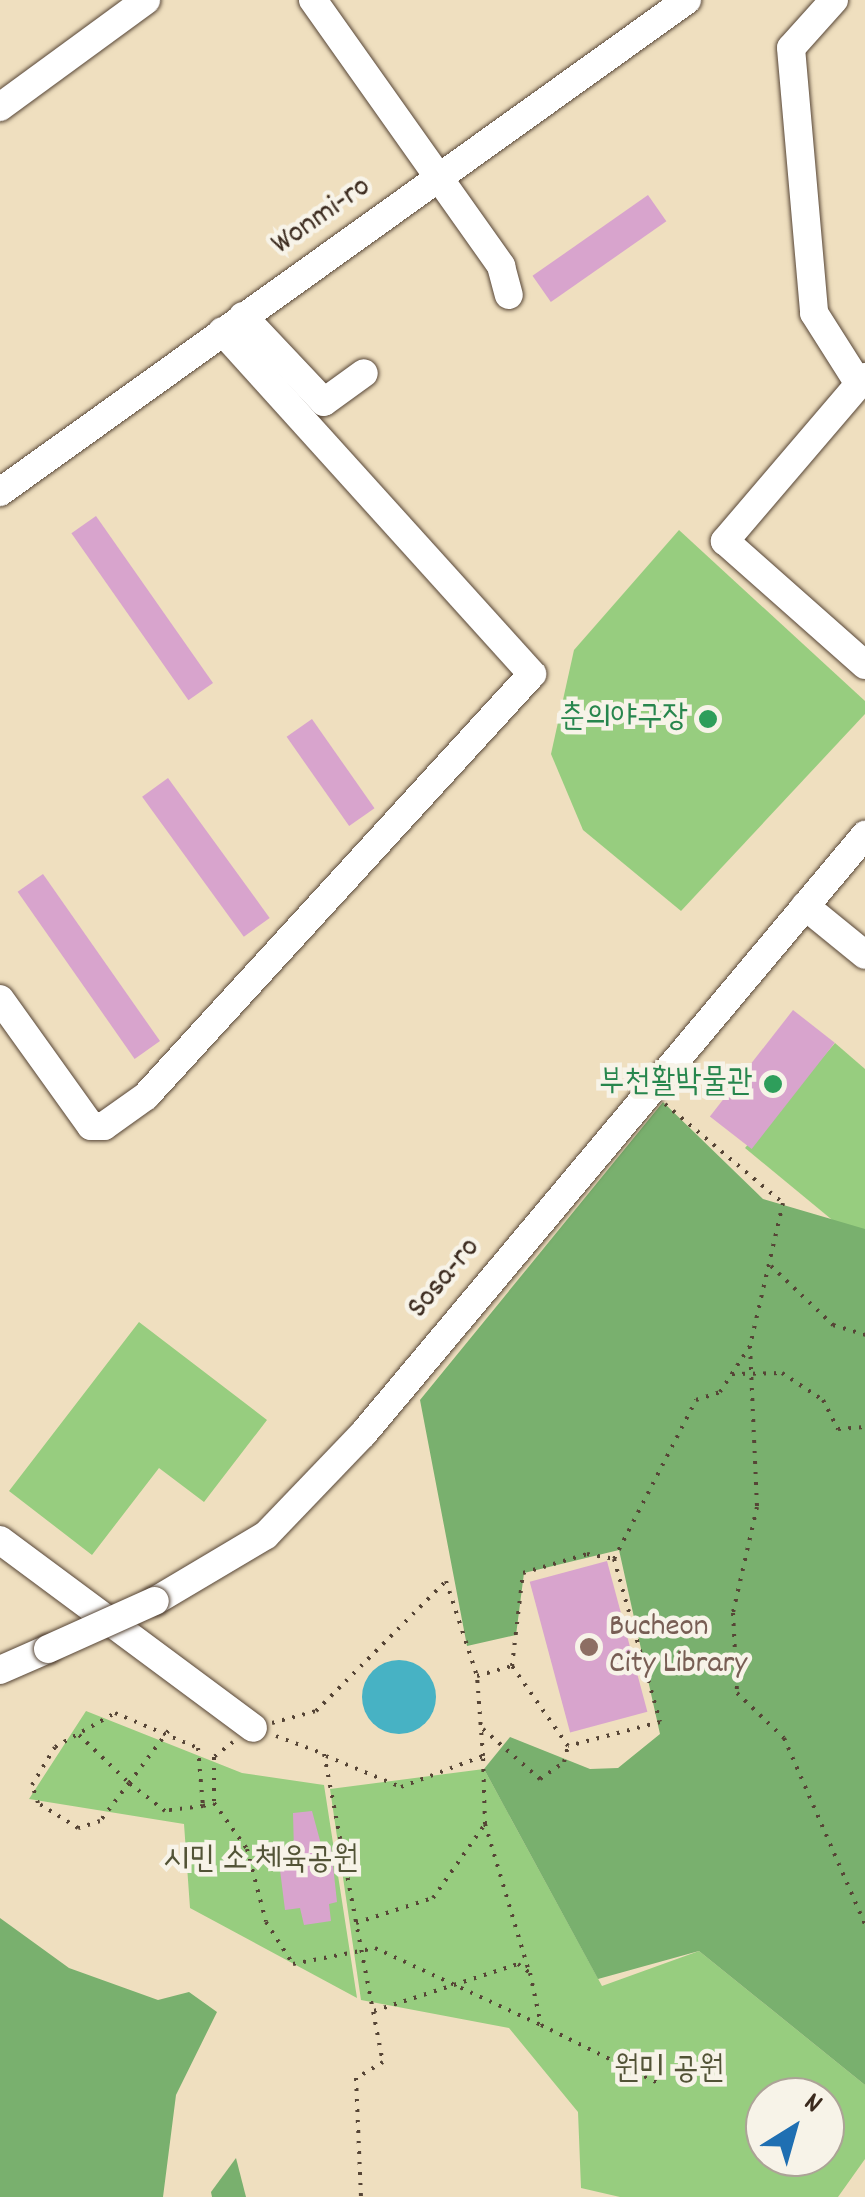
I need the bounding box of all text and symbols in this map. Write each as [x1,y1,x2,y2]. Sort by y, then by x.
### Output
street label: Wonmi-ro [265,169,379,265]
place label: 춘의야구장 [559,700,688,738]
marker: 춘의야구장 [697,708,719,730]
place label: 부천활박물관 [598,1065,753,1103]
marker: 부천활박물관 [762,1073,784,1095]
street label: Sosa-ro [400,1231,490,1327]
place label: Bucheon City Library [609,1610,747,1685]
marker: Bucheon City Library [578,1636,600,1658]
park label: 시민 소 체육공원 [164,1842,358,1880]
park label: 원미 공원 [614,2052,724,2090]
north arrow [745,2077,845,2177]
text: N [794,2084,829,2125]

